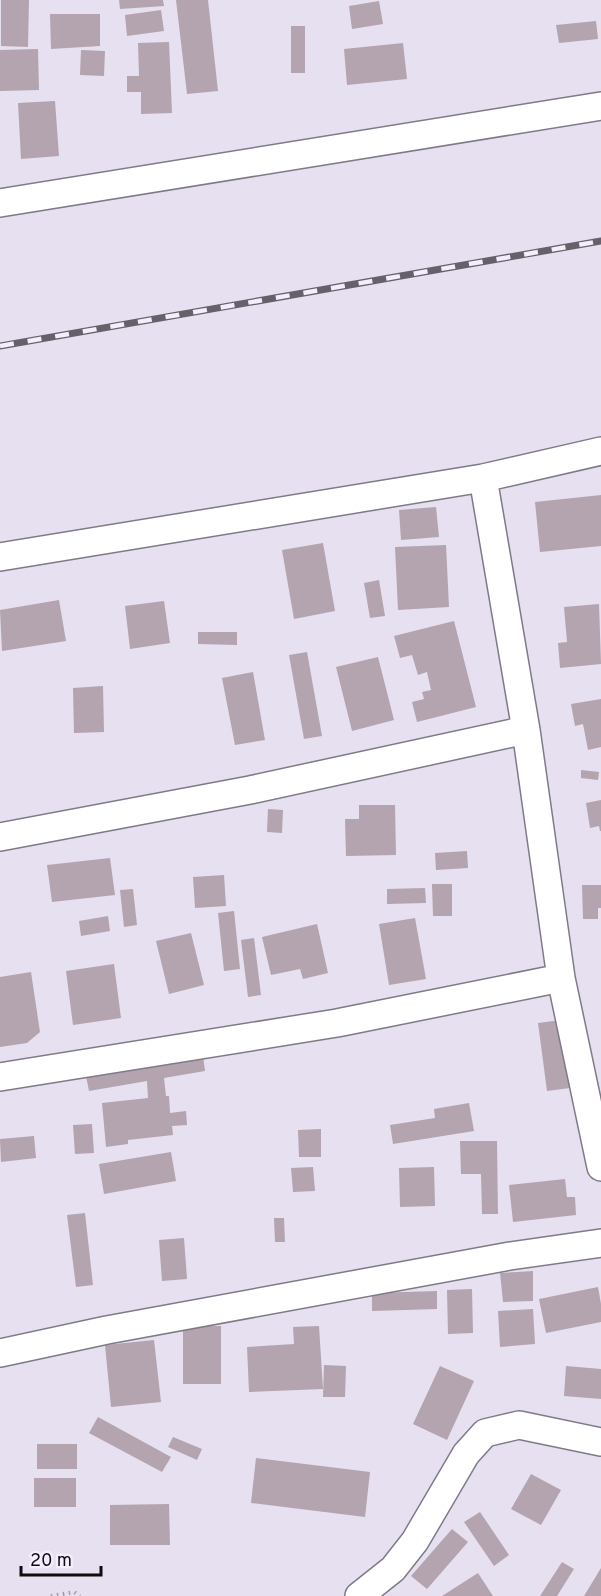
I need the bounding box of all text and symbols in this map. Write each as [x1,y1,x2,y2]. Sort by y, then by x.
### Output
scale bar [21,1539,100,1577]
text: 20 m [30,1550,72,1573]

